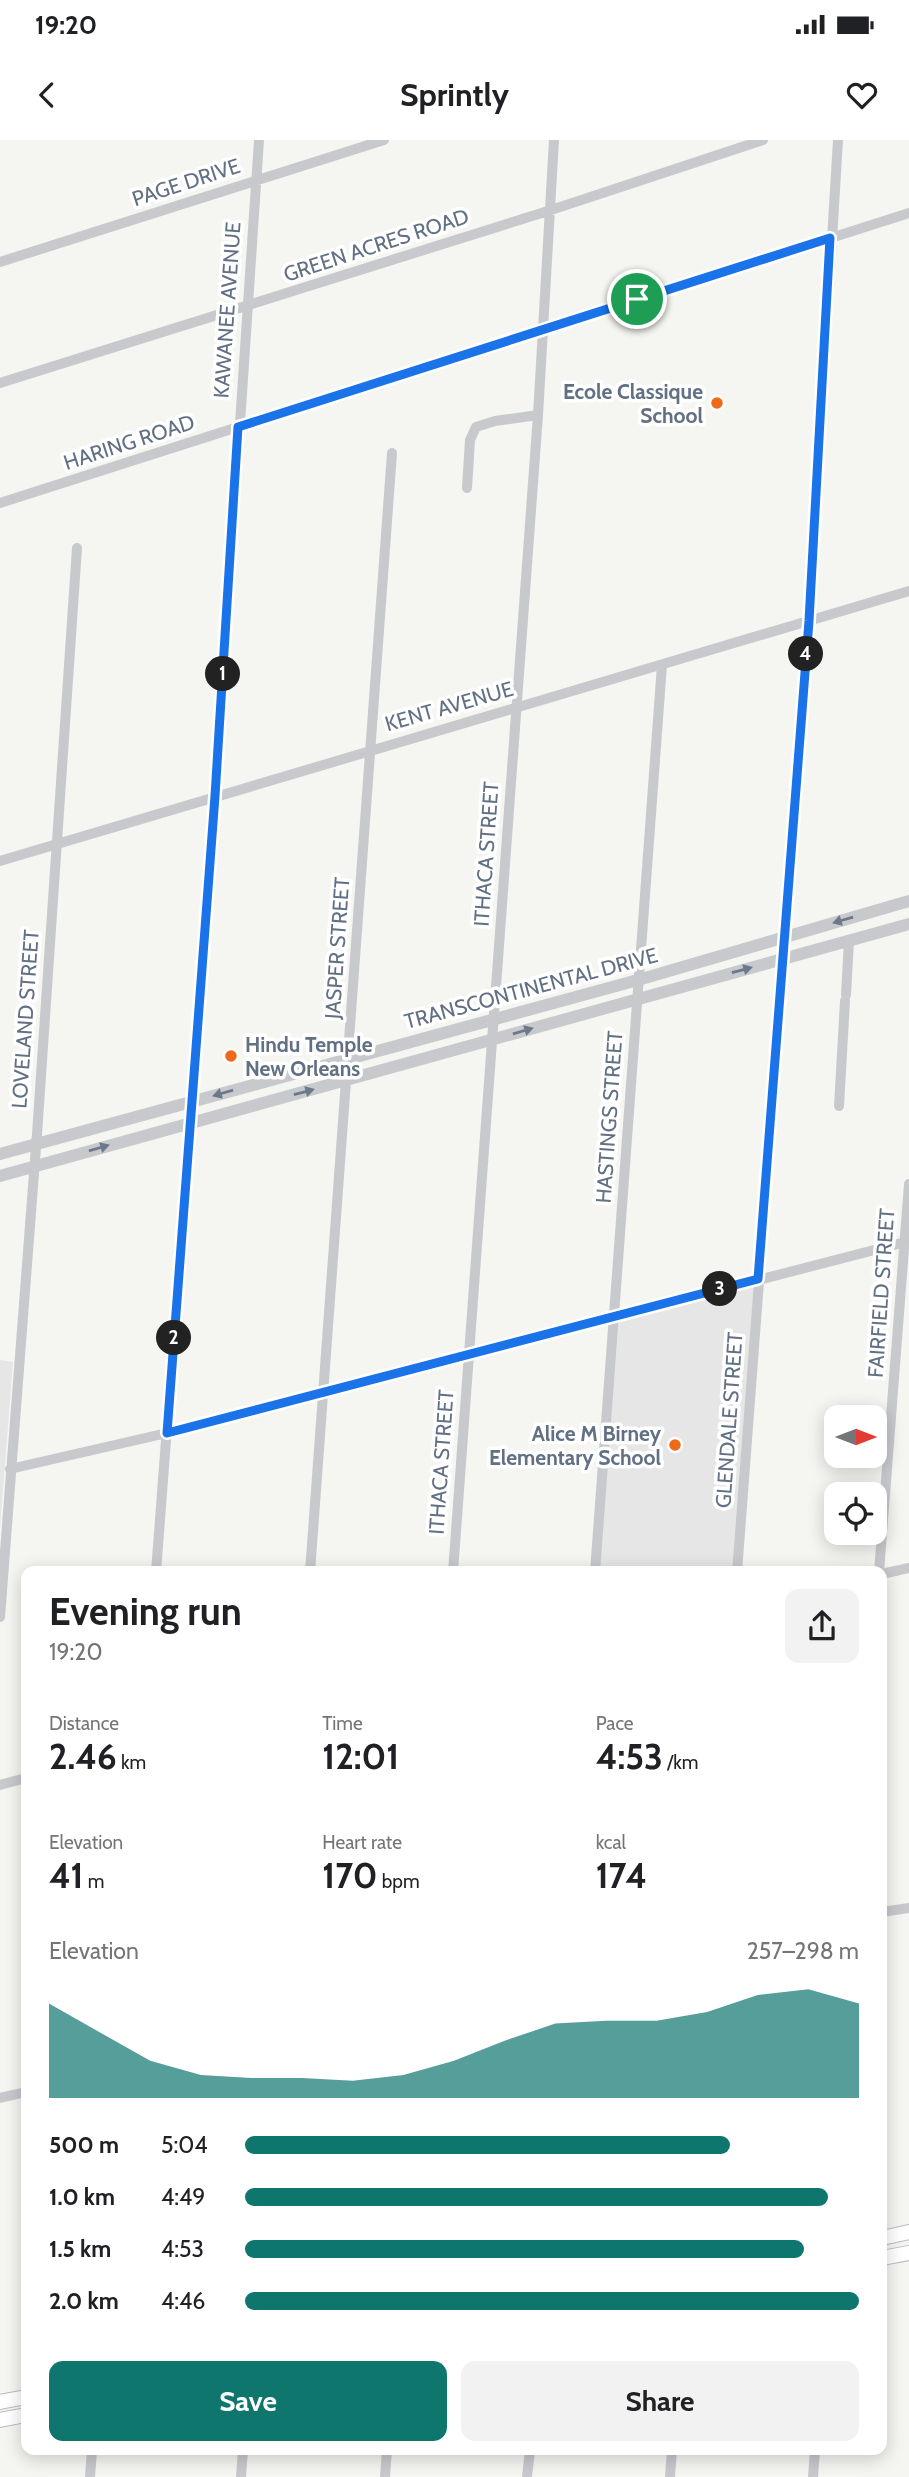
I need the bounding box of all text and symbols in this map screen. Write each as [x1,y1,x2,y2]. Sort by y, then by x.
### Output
text: 19:20 [35,9,97,41]
text: Sprintly [400,75,509,114]
icon: back [28,76,66,114]
icon: heart [843,76,881,114]
street label: PAGE DRIVE [129,153,243,211]
street label: GREEN ACRES ROAD [280,203,472,287]
street label: KAWANEE AVENUE [208,221,246,399]
pin [607,269,667,329]
icon: arrive [618,280,656,318]
place label: Ecole Classique School [563,379,703,428]
marker: Ecole Classique School [709,395,725,411]
street label: HARING ROAD [60,409,198,475]
pin: 4 [788,636,824,672]
text: 4 [800,642,811,665]
pin: 1 [206,656,241,692]
text: 1 [219,662,226,685]
street label: KENT AVENUE [382,676,516,736]
street label: ITHACA STREET [468,781,504,927]
street label: JASPER STREET [320,876,354,1021]
one-way arrow [833,915,854,925]
street label: LOVELAND STREET [6,929,44,1109]
street label: TRANSCONTINENTAL DRIVE [402,942,660,1034]
one-way arrow [731,964,753,975]
one-way arrow [513,1025,534,1035]
street label: HASTINGS STREET [590,1030,628,1204]
place label: Hindu Temple New Orleans [245,1032,373,1081]
marker: Hindu Temple New Orleans [223,1048,239,1064]
one-way arrow [294,1086,315,1096]
one-way arrow [212,1088,233,1098]
one-way arrow [89,1143,110,1153]
street label: FAIRFIELD STREET [863,1207,899,1379]
pin: 3 [702,1272,738,1306]
text: 3 [714,1277,725,1300]
pin: 2 [156,1320,192,1356]
text: 2 [168,1326,179,1349]
street label: GLENDALE STREET [710,1331,748,1509]
street label: ITHACA STREET [423,1389,459,1535]
north arrow [824,1405,887,1468]
map controls [824,1405,887,1545]
place label: Alice M Birney Elementary School [489,1421,662,1470]
marker: Alice M Birney Elementary School [667,1437,683,1453]
button: locate [824,1482,887,1545]
text: Evening run [49,1588,242,1635]
button: share [785,1589,859,1663]
text: 19:20 [49,1638,102,1666]
text: Distance [49,1712,119,1735]
text: Time [322,1712,363,1735]
text: Pace [596,1712,634,1735]
text: 2.46 [49,1735,117,1778]
text: 12:01 [322,1735,399,1778]
text: 4:53 [596,1735,663,1778]
text: km [117,1751,146,1774]
text: /km [663,1751,698,1774]
text: Elevation [49,1831,123,1854]
text: Heart rate [322,1831,402,1854]
text: kcal [596,1831,626,1854]
text: 41 [49,1854,83,1897]
text: 170 [322,1854,378,1897]
text: 174 [596,1854,647,1897]
text: m [83,1870,104,1893]
text: bpm [378,1870,420,1893]
text: Elevation [49,1937,139,1965]
text: 257–298 m [747,1937,859,1965]
text: 500 m [49,2131,119,2159]
text: 5:04 [161,2131,208,2159]
text: 1.0 km [49,2183,115,2211]
text: 4:49 [161,2183,205,2211]
text: 1.5 km [49,2235,111,2263]
text: 4:53 [161,2235,204,2263]
text: 2.0 km [49,2287,119,2315]
text: 4:46 [161,2287,205,2315]
button: Save [49,2361,447,2441]
button: Share [461,2361,859,2441]

